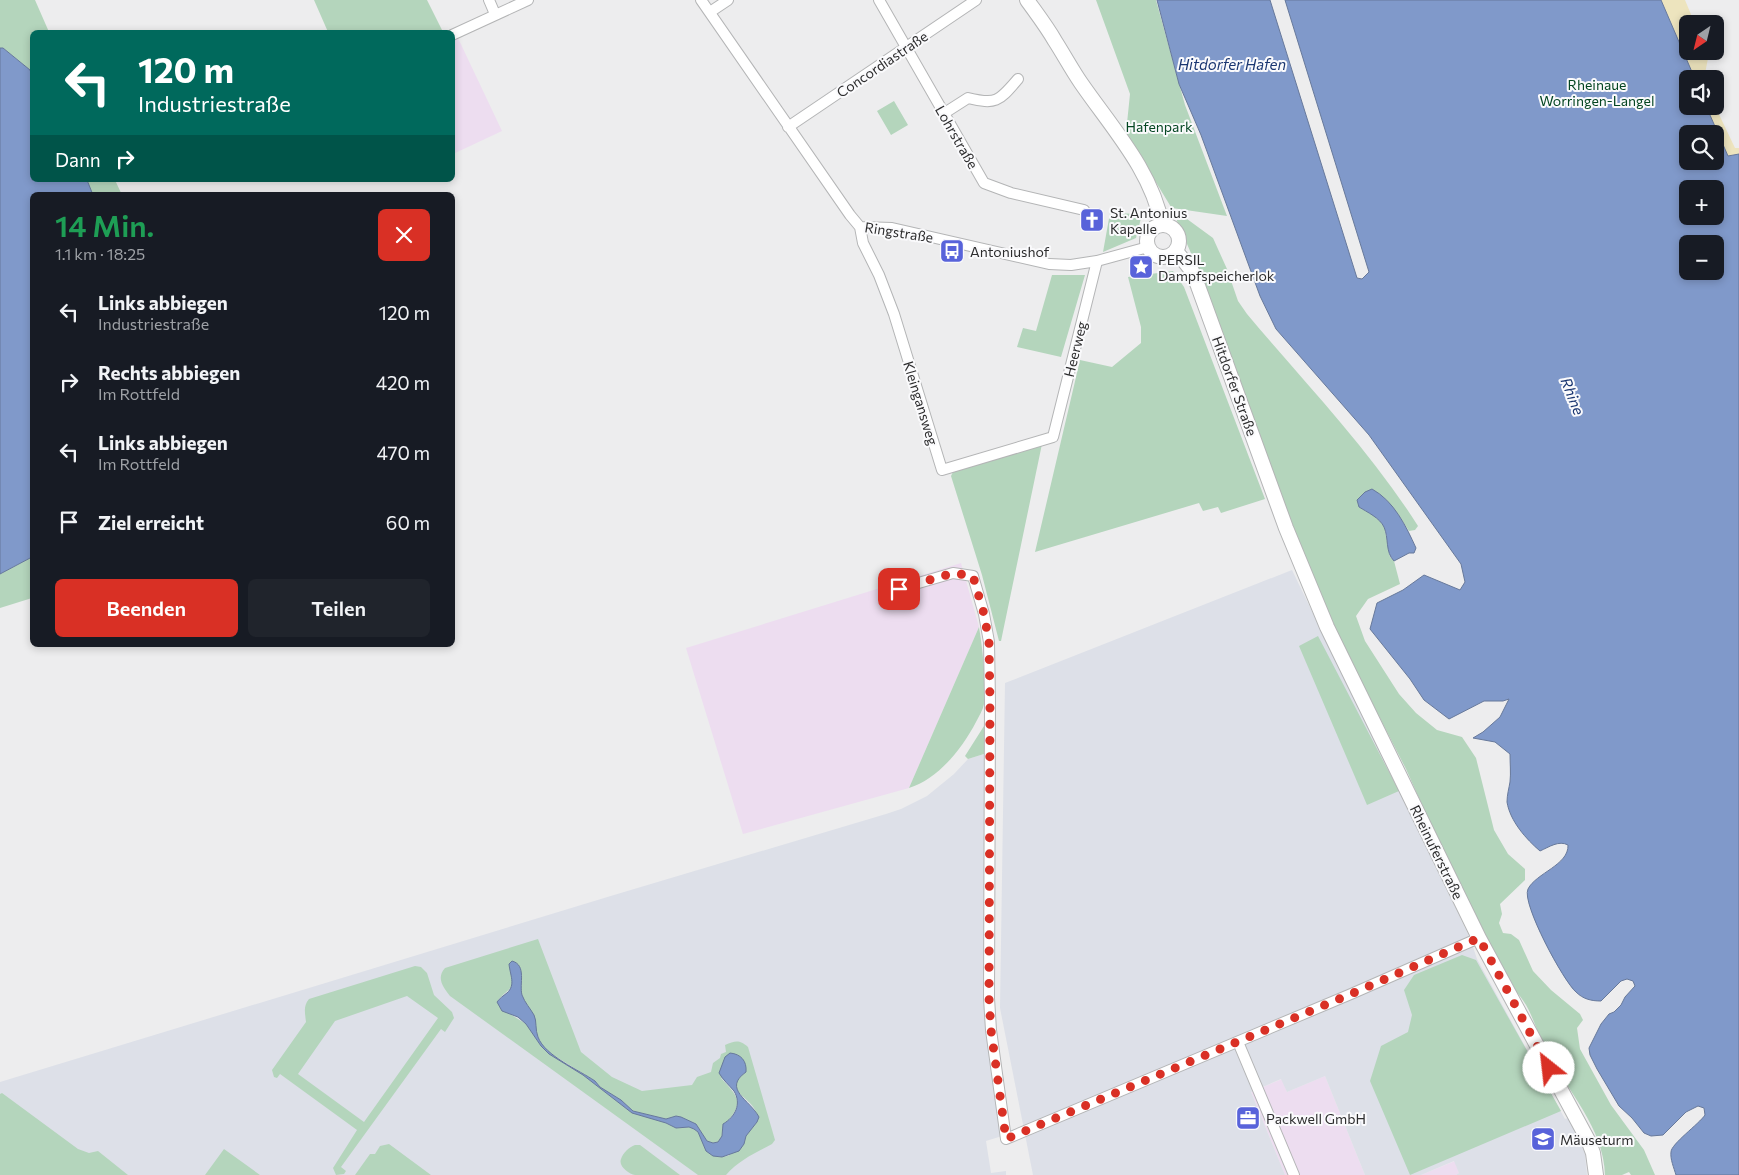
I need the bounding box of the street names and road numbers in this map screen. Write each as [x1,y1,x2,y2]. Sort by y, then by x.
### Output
street label: Concordiastraße [833,27,931,101]
street label: Lohrstraße [932,102,982,172]
street label: Ringstraße [863,218,935,246]
street label: Heerweg [1060,319,1090,379]
street label: Hitdorfer Straße [1209,334,1261,438]
street label: Kleingansweg [900,359,942,447]
street label: Rheinuferstraße [1407,802,1467,902]

